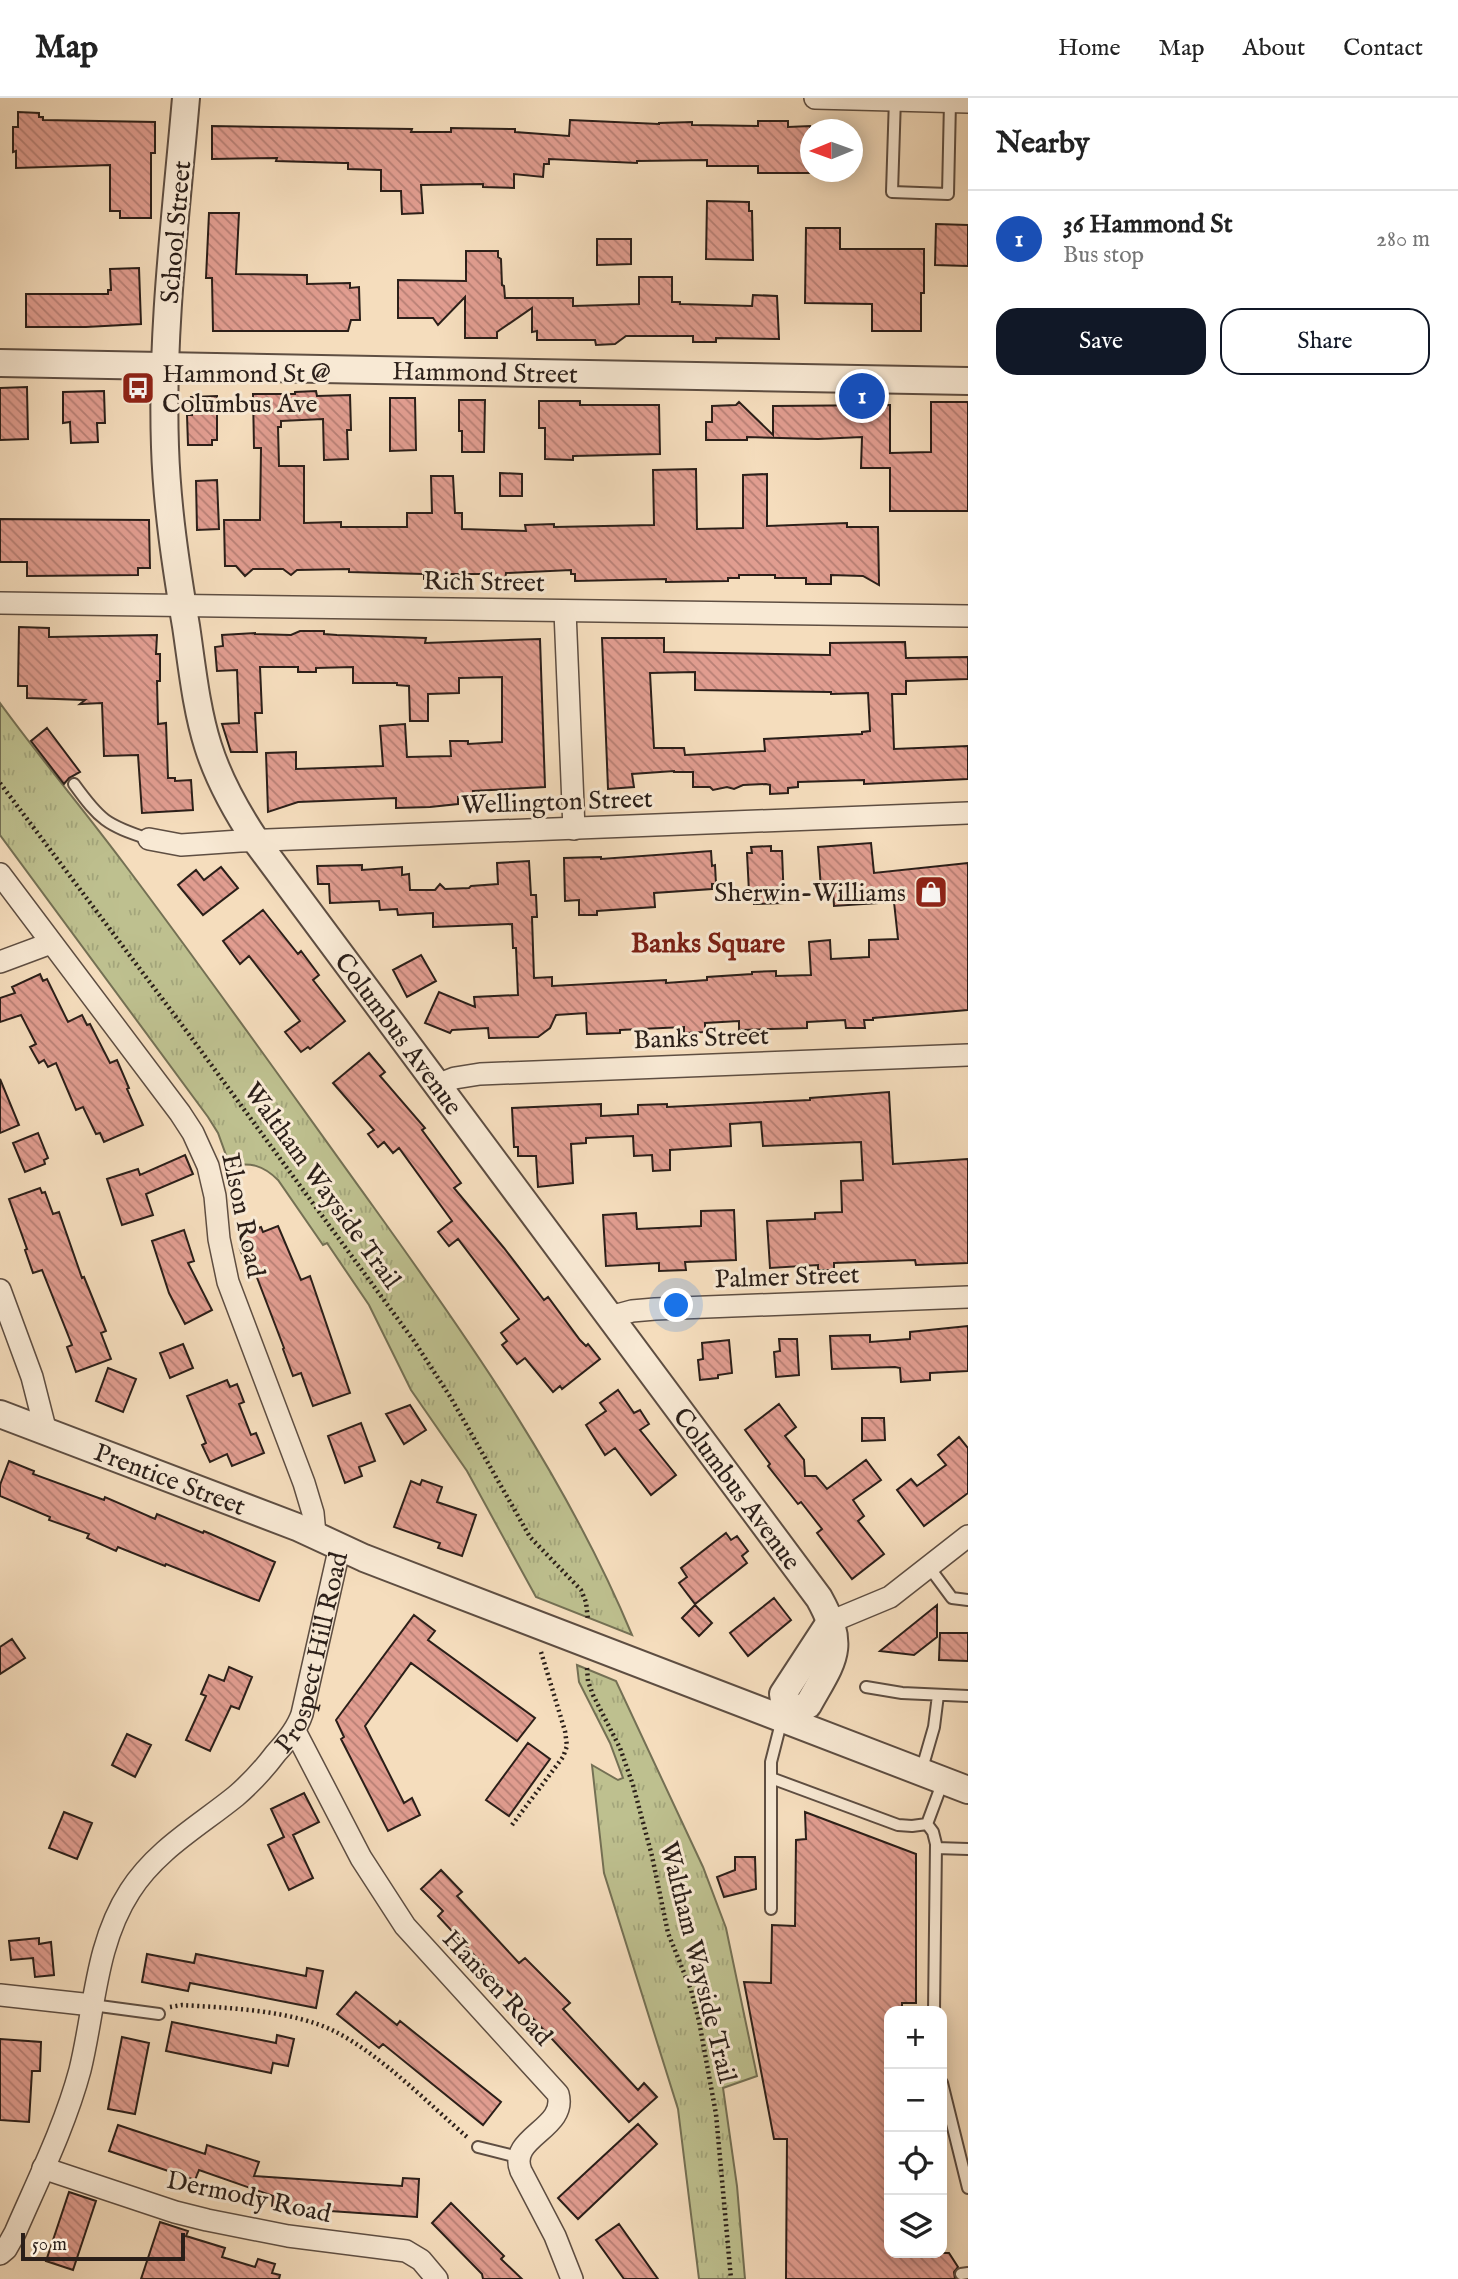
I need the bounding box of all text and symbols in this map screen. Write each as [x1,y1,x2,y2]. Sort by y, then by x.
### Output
text: Map [35,27,98,69]
text: Home [1058,33,1121,64]
text: Map [1159,33,1205,64]
text: About [1243,33,1305,64]
text: Contact [1343,33,1423,64]
north arrow [800,119,863,182]
text: Nearby [996,125,1089,163]
street label: School Street [154,159,199,305]
text: 36 Hammond St [1063,208,1233,241]
text: 1 [1015,225,1023,254]
text: 280 m [1376,225,1430,254]
text: Bus stop [1063,241,1144,270]
button: Save [996,308,1206,375]
button: Share [1220,308,1430,375]
street label: Hammond Street [392,355,578,392]
place label: Hammond St @ Columbus Ave [162,358,330,421]
bus stop icon: Hammond St @ Columbus Ave [119,369,157,407]
pin: 1 [839,370,885,422]
street label: Rich Street [423,565,545,600]
street label: Wellington Street [461,783,653,822]
shop icon: Sherwin-Williams [912,873,950,911]
place label: Sherwin-Williams [714,877,906,910]
district label: Banks Square [631,927,785,962]
street label: Columbus Avenue [327,946,469,1122]
street label: Banks Street [633,1020,769,1057]
street label: Waltham Wayside Trail [236,1076,408,1296]
street label: Elson Road [213,1150,272,1281]
street label: Palmer Street [714,1258,860,1297]
your location [659,1288,693,1322]
street label: Columbus Avenue [665,1401,808,1577]
street label: Prentice Street [89,1436,250,1524]
street label: Prospect Hill Road [268,1549,356,1761]
street label: Waltham Wayside Trail [652,1838,744,2087]
street label: Hansen Road [435,1923,559,2053]
map controls [884,2006,947,2258]
button: + [884,2006,947,2069]
button: − [884,2069,947,2132]
button: locate [884,2132,947,2195]
street label: Dermody Road [163,2164,334,2231]
button: layers [884,2195,947,2258]
scale bar [21,2230,186,2262]
text: 50 m [32,2233,67,2257]

